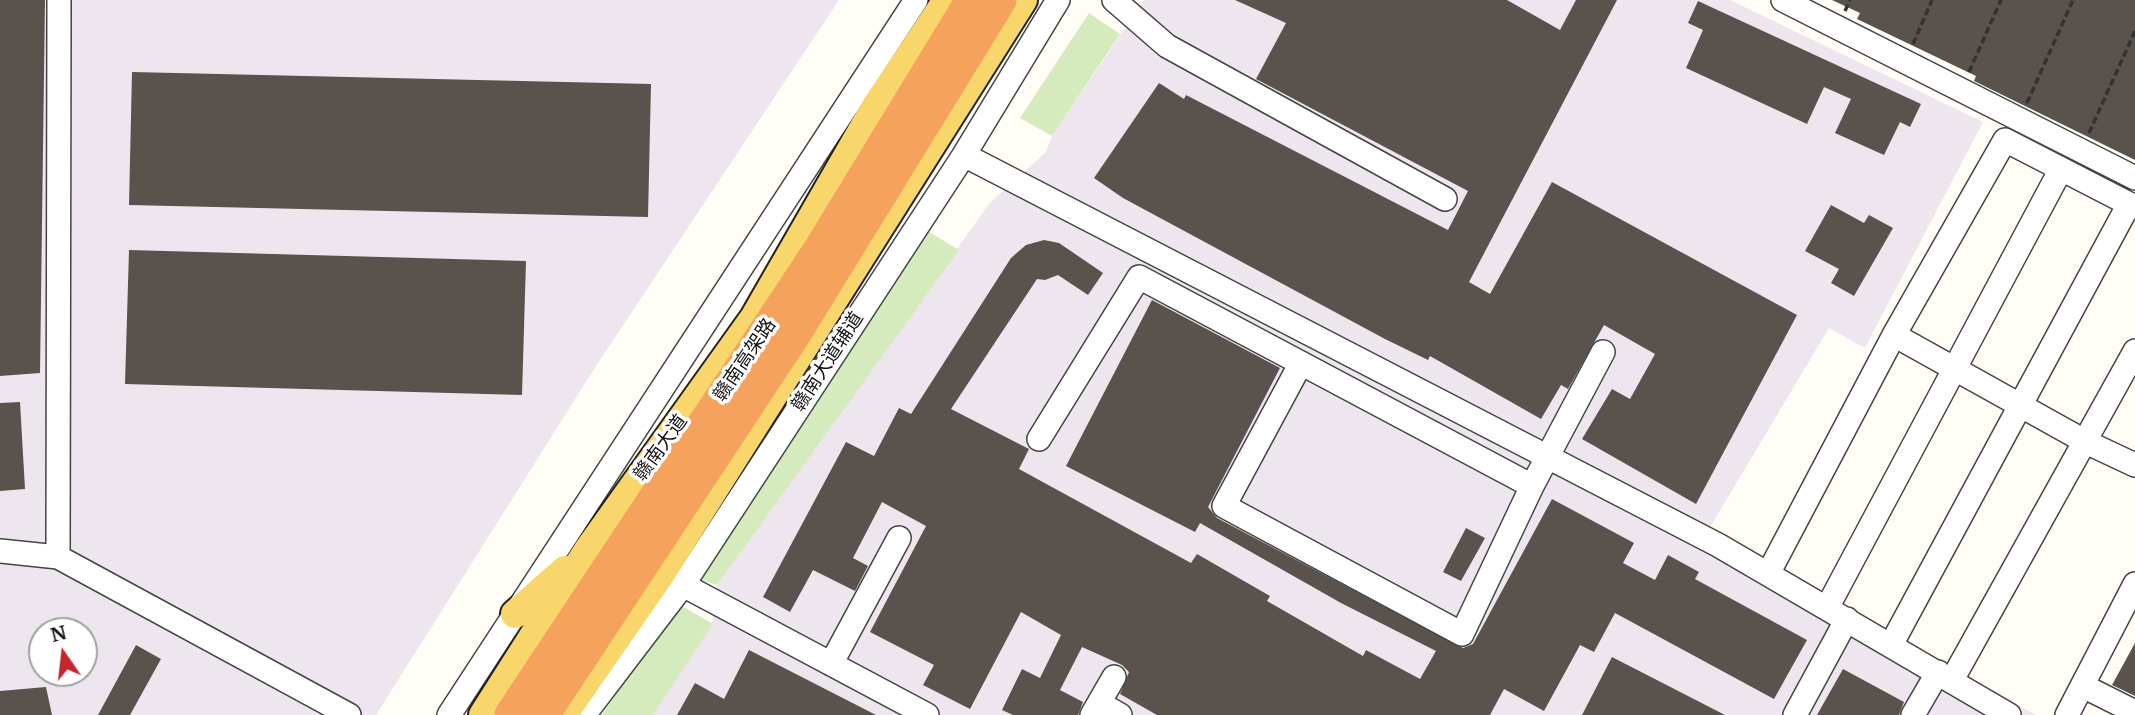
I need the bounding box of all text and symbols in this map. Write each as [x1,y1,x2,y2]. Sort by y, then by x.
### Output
street label: 赣南大道辅道 [787,308,869,416]
street label: 赣南高架路 [709,314,781,406]
street label: 赣南大道 [629,411,693,485]
north arrow [28,617,98,687]
text: N [48,620,69,647]

